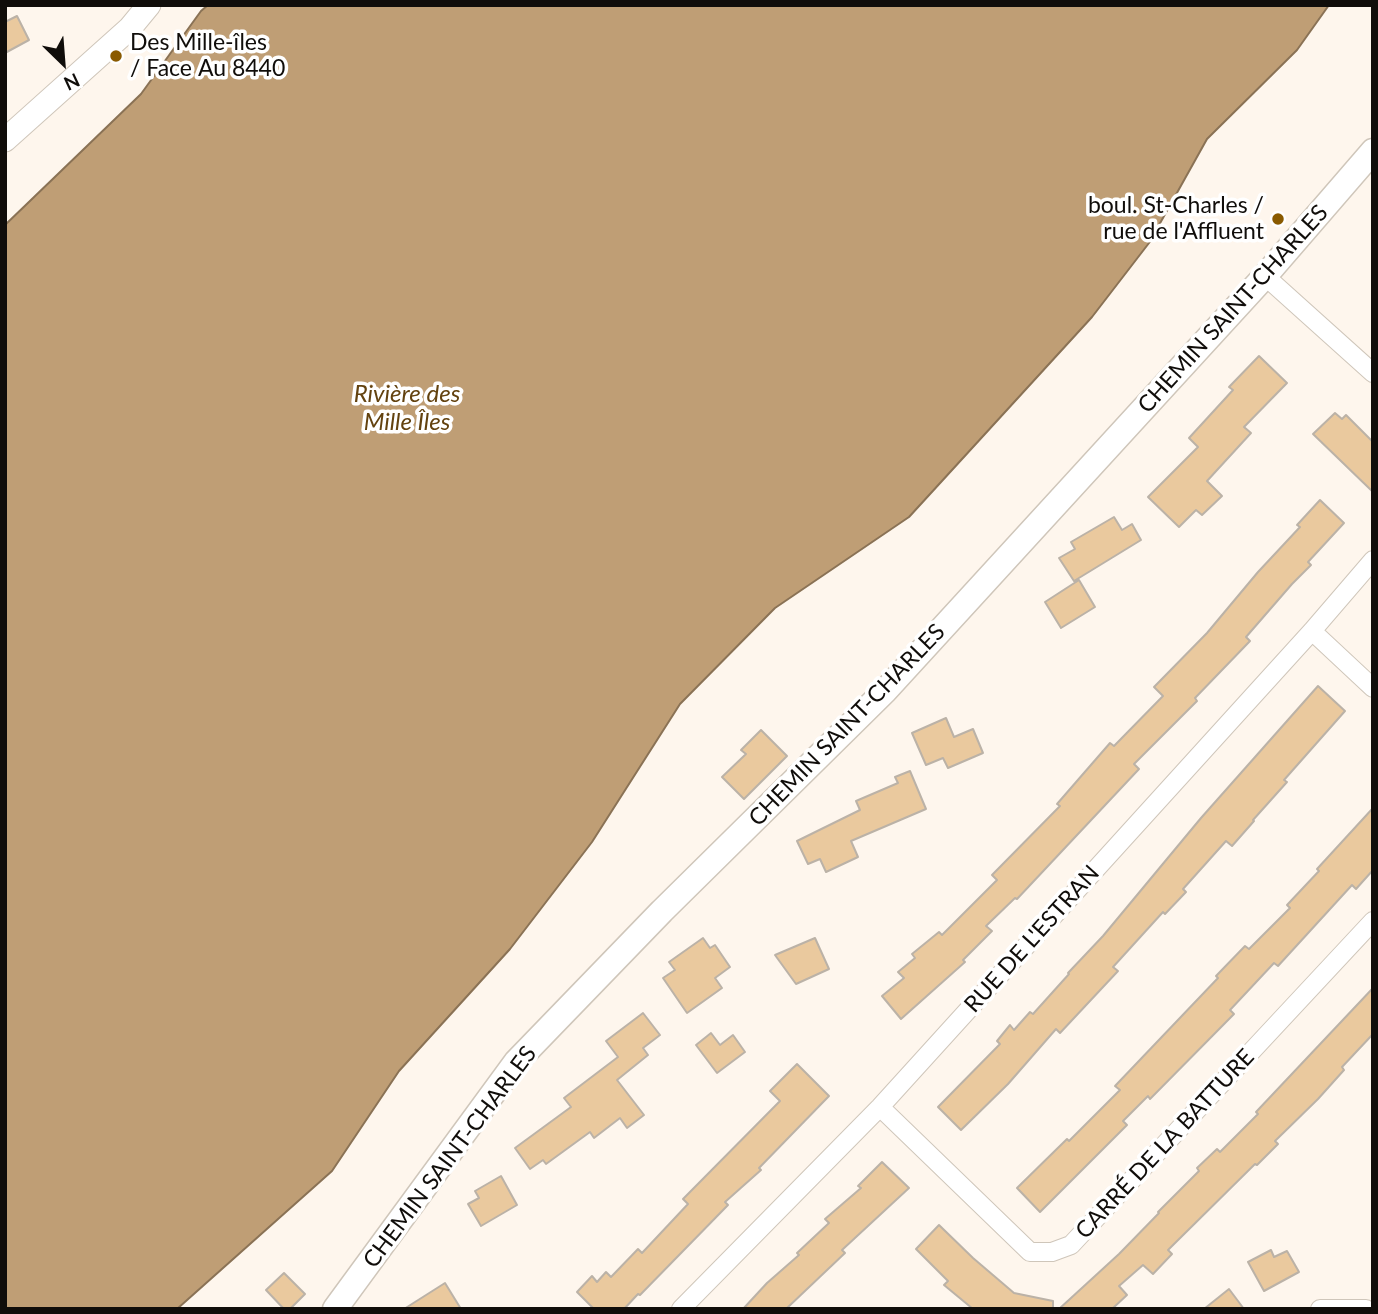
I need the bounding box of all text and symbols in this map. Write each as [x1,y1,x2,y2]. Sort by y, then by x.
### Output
north arrow [28,28,98,98]
place label: Des Mille-îles / Face Au 8440 [130,29,285,83]
marker: Des Mille-îles / Face Au 8440 [108,48,124,64]
text: N [61,69,84,96]
place label: boul. St-Charles / rue de l'Affluent [1088,192,1264,246]
street label: CHEMIN SAINT-CHARLES [1132,199,1334,419]
marker: boul. St-Charles / rue de l'Affluent [1270,211,1286,227]
water label: Rivière des Mille Îles [354,380,460,436]
street label: CHEMIN SAINT-CHARLES [743,618,951,832]
street label: RUE DE L'ESTRAN [959,860,1105,1018]
street label: CHEMIN SAINT-CHARLES [358,1041,542,1273]
street label: CARRÉ DE LA BATTURE [1070,1043,1260,1245]

